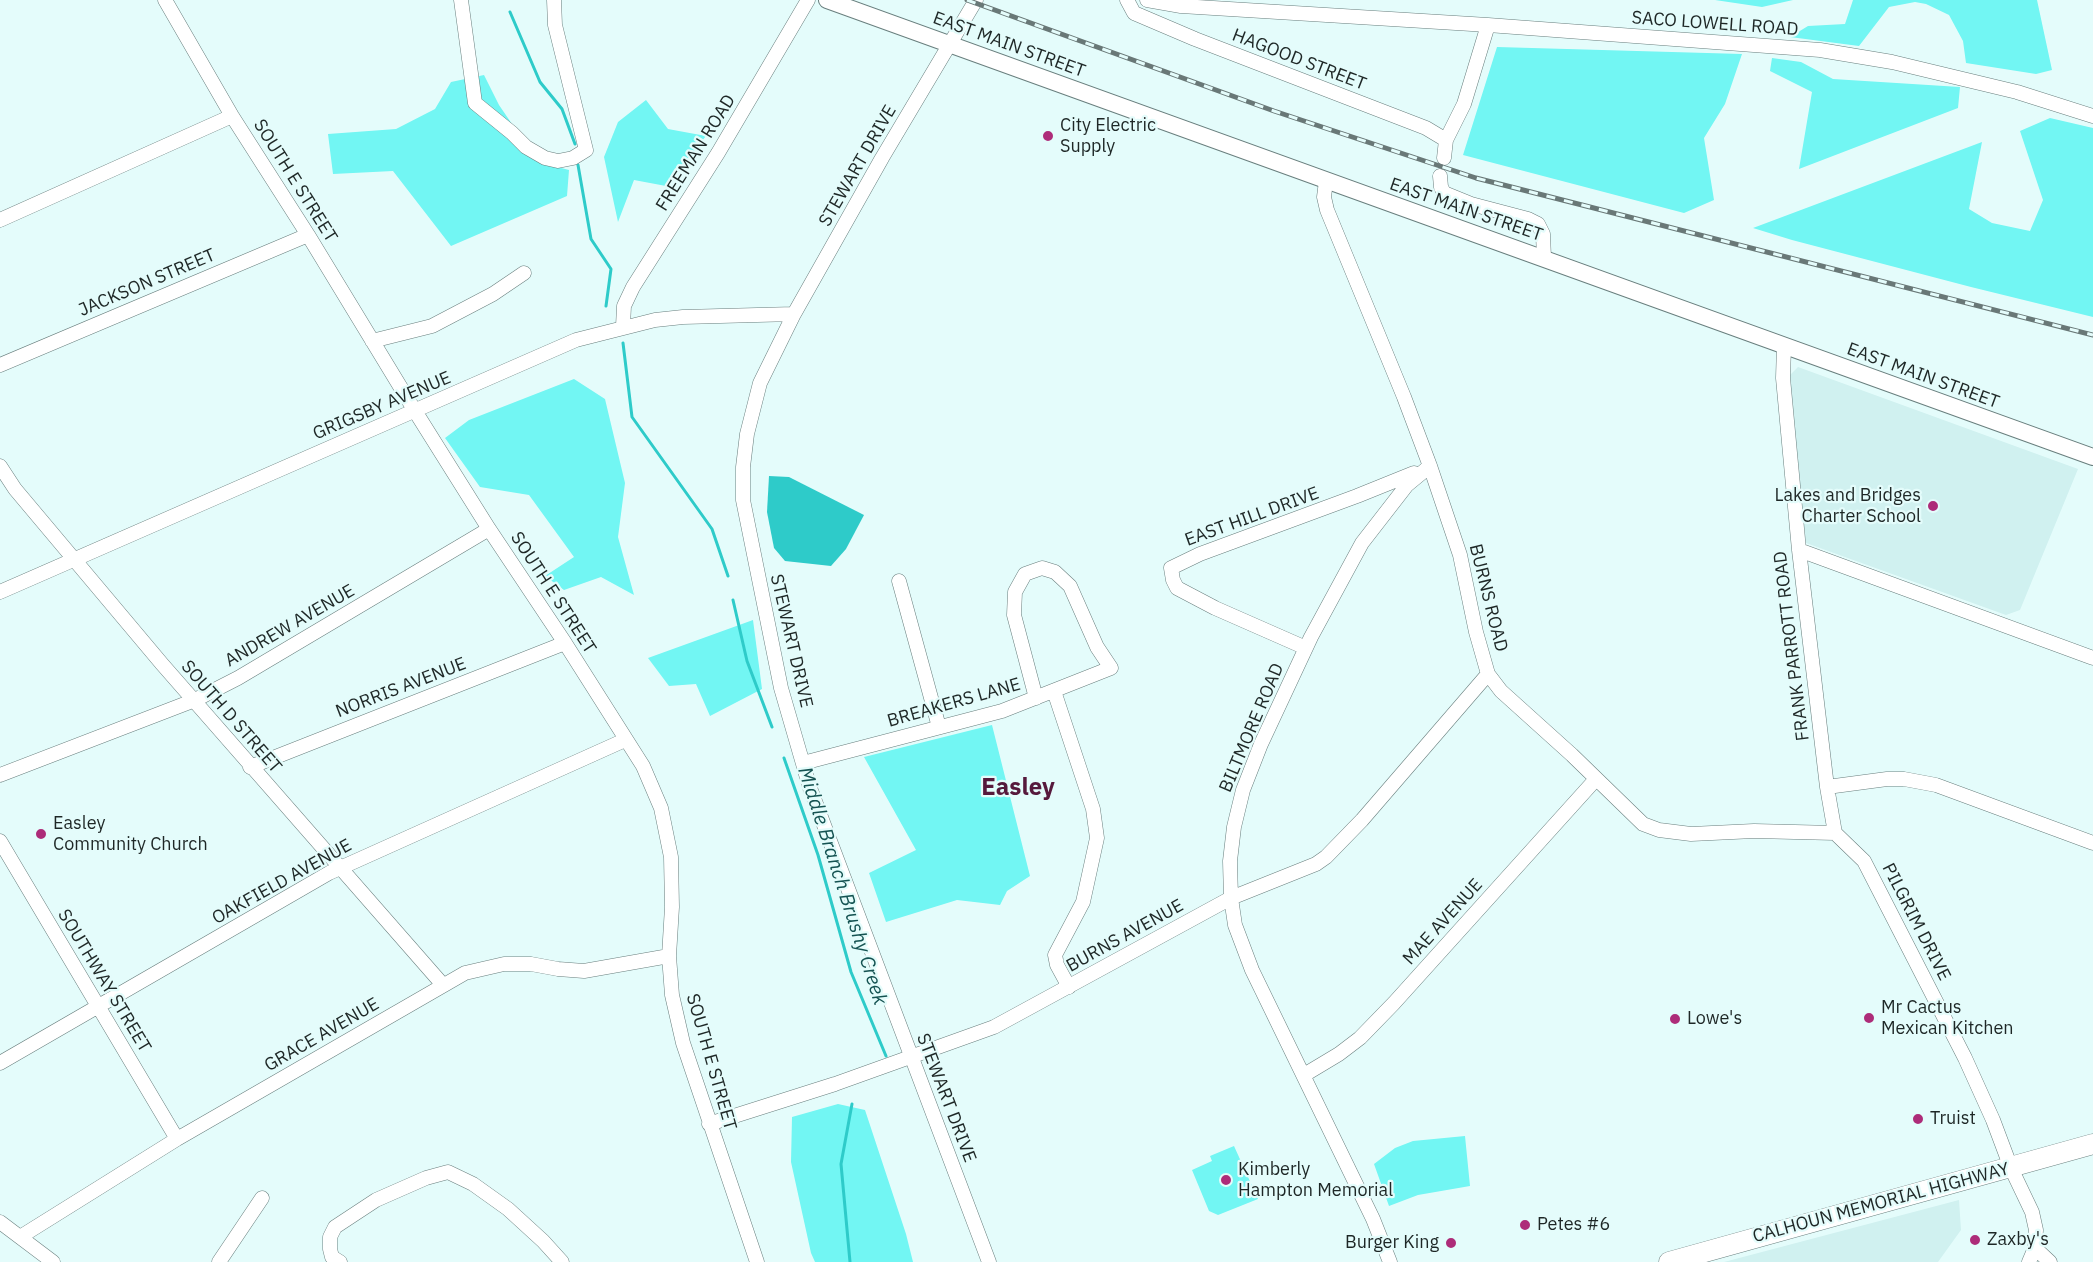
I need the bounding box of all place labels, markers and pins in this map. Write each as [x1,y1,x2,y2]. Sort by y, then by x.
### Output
place label: City Electric Supply [1060,115,1156,158]
marker: City Electric Supply [1041,129,1055,143]
place label: Lakes and Bridges Charter School [1774,485,1921,528]
marker: Lakes and Bridges Charter School [1926,499,1940,513]
place label: Easley Community Church [53,813,208,856]
marker: Easley Community Church [34,827,48,841]
place label: Mr Cactus Mexican Kitchen [1881,997,2014,1040]
place label: Lowe's [1687,1008,1742,1030]
marker: Mr Cactus Mexican Kitchen [1862,1011,1876,1025]
marker: Lowe's [1668,1012,1682,1026]
place label: Truist [1930,1108,1976,1130]
marker: Truist [1911,1112,1925,1126]
place label: Kimberly Hampton Memorial [1238,1159,1393,1202]
marker: Kimberly Hampton Memorial [1219,1173,1233,1187]
place label: Petes #6 [1537,1214,1610,1236]
marker: Petes #6 [1518,1218,1532,1232]
place label: Zaxby's [1987,1229,2049,1251]
place label: Burger King [1345,1232,1439,1254]
marker: Zaxby's [1968,1233,1982,1247]
marker: Burger King [1444,1236,1458,1250]

